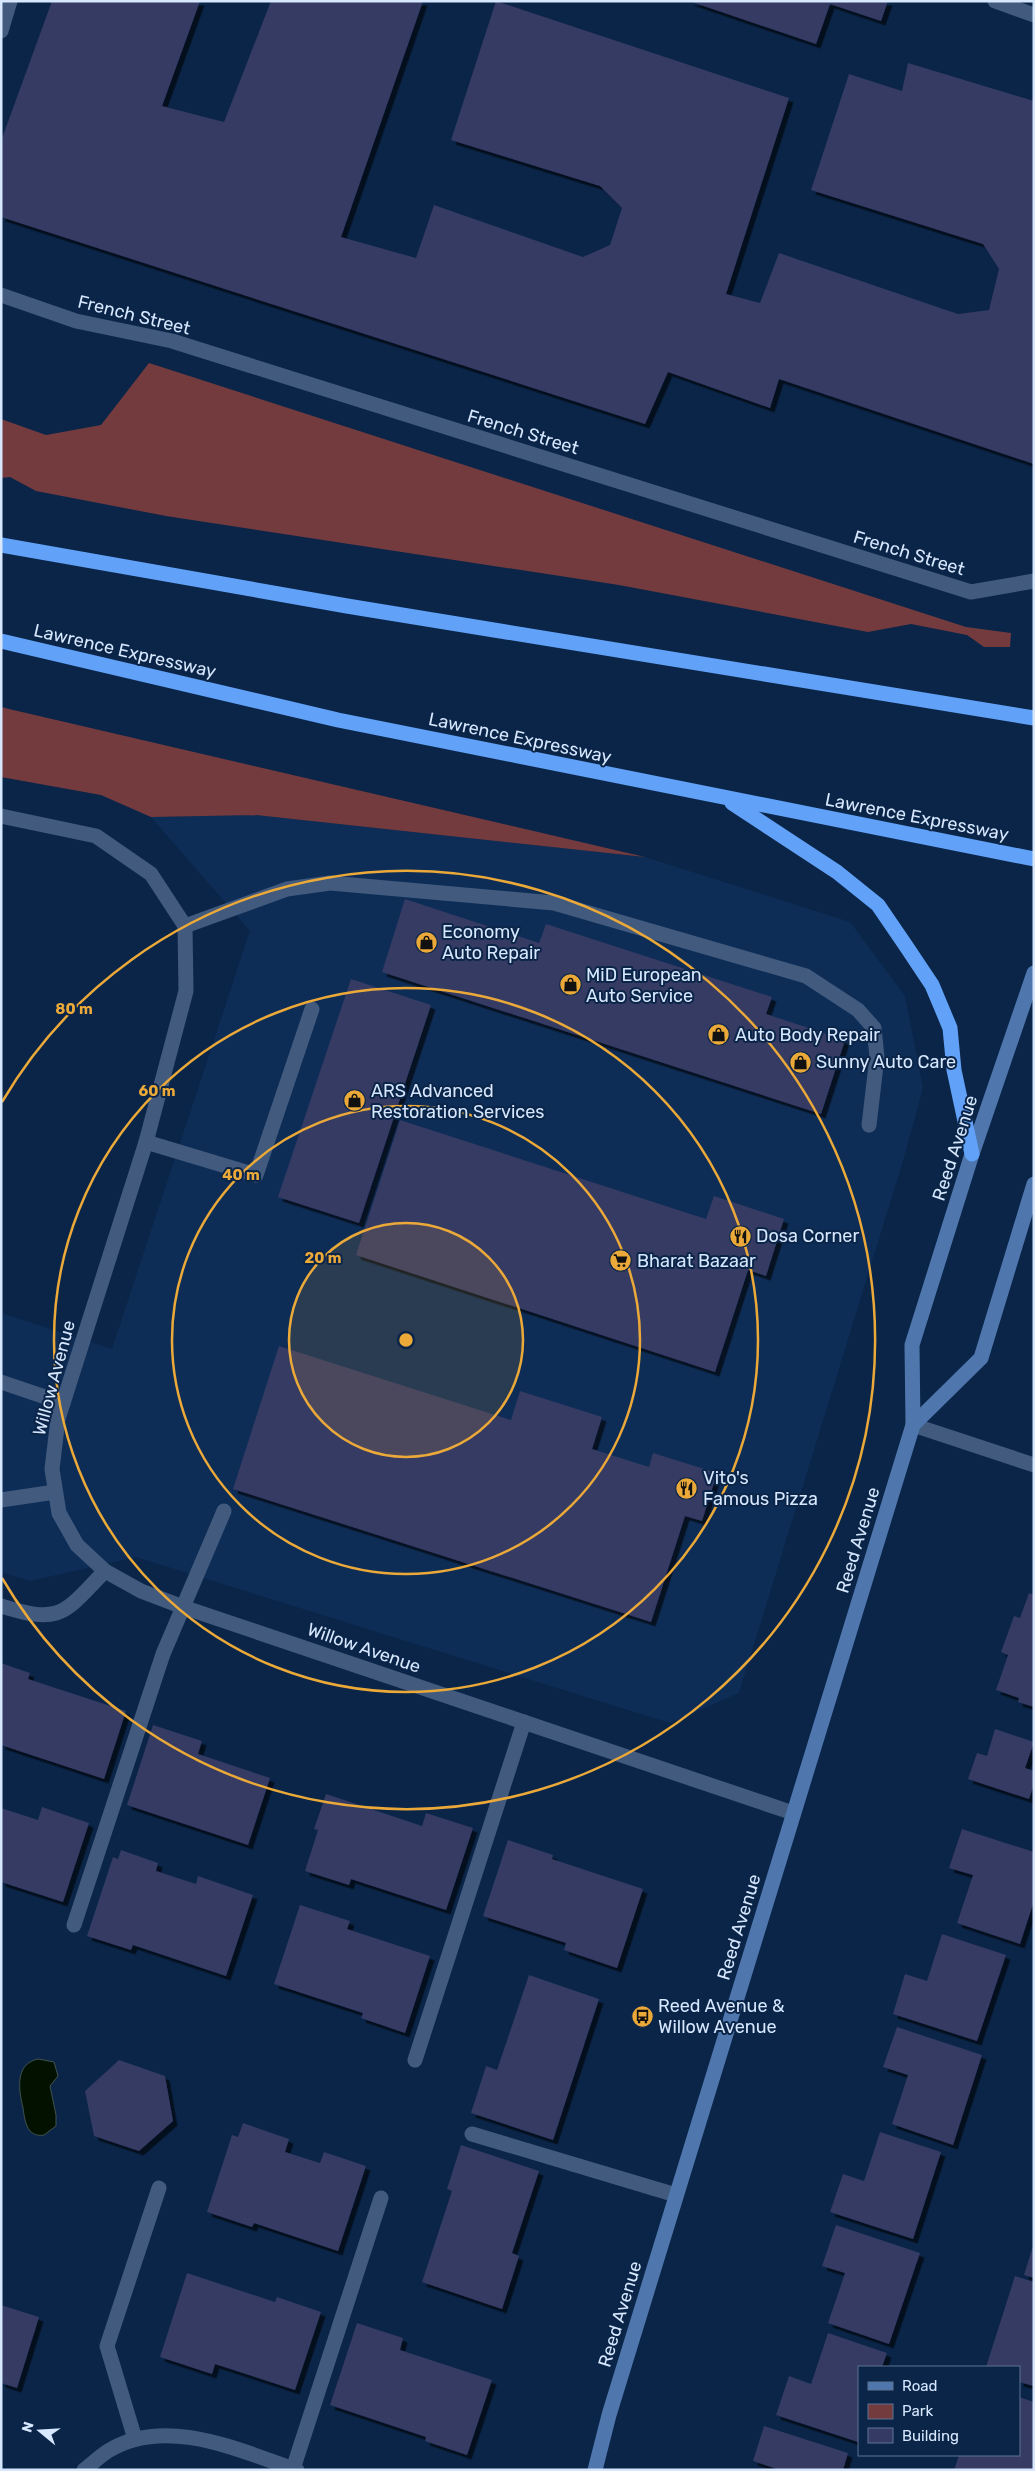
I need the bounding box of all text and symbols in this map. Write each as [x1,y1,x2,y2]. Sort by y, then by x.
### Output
street label: French Street [75,290,193,340]
street label: French Street [465,405,581,459]
street label: French Street [851,526,967,580]
street label: Lawrence Expressway [32,619,218,683]
street label: Lawrence Expressway [426,708,614,768]
street label: Lawrence Expressway [823,788,1011,846]
place label: Economy Auto Repair [442,921,540,964]
shop icon: Economy Auto Repair [414,930,438,954]
place label: MiD European Auto Service [586,964,702,1007]
shop icon: MiD European Auto Service [558,973,582,997]
text: 80 m [55,1000,93,1018]
shop icon: Auto Body Repair [707,1023,731,1047]
place label: Auto Body Repair [735,1024,880,1046]
shop icon: Sunny Auto Care [788,1050,812,1074]
place label: Sunny Auto Care [816,1051,956,1073]
place label: ARS Advanced Restoration Services [371,1080,545,1123]
text: 60 m [139,1082,175,1100]
shop icon: ARS Advanced Restoration Services [343,1089,367,1113]
street label: Reed Avenue [928,1093,982,1203]
text: 40 m [222,1166,260,1184]
restaurant icon: Dosa Corner [728,1224,752,1248]
place label: Dosa Corner [756,1225,859,1247]
text: 20 m [305,1249,341,1267]
supermarket icon: Bharat Bazaar [609,1249,633,1273]
place label: Bharat Bazaar [637,1250,756,1272]
street label: Willow Avenue [28,1318,80,1438]
centre of rings [397,1331,415,1349]
place label: Vito's Famous Pizza [703,1467,818,1510]
restaurant icon: Vito's Famous Pizza [675,1476,699,1500]
street label: Reed Avenue [831,1484,885,1596]
street label: Willow Avenue [304,1618,424,1678]
street label: Reed Avenue [712,1871,766,1983]
place label: Reed Avenue & Willow Avenue [658,1995,785,2038]
bus stop icon: Reed Avenue & Willow Avenue [630,2004,654,2028]
street label: Reed Avenue [593,2258,647,2370]
legend [858,2366,1020,2456]
text: Road [902,2377,938,2395]
text: Park [902,2402,933,2420]
north arrow [15,2406,65,2456]
text: N [18,2420,38,2435]
text: Building [902,2427,959,2445]

